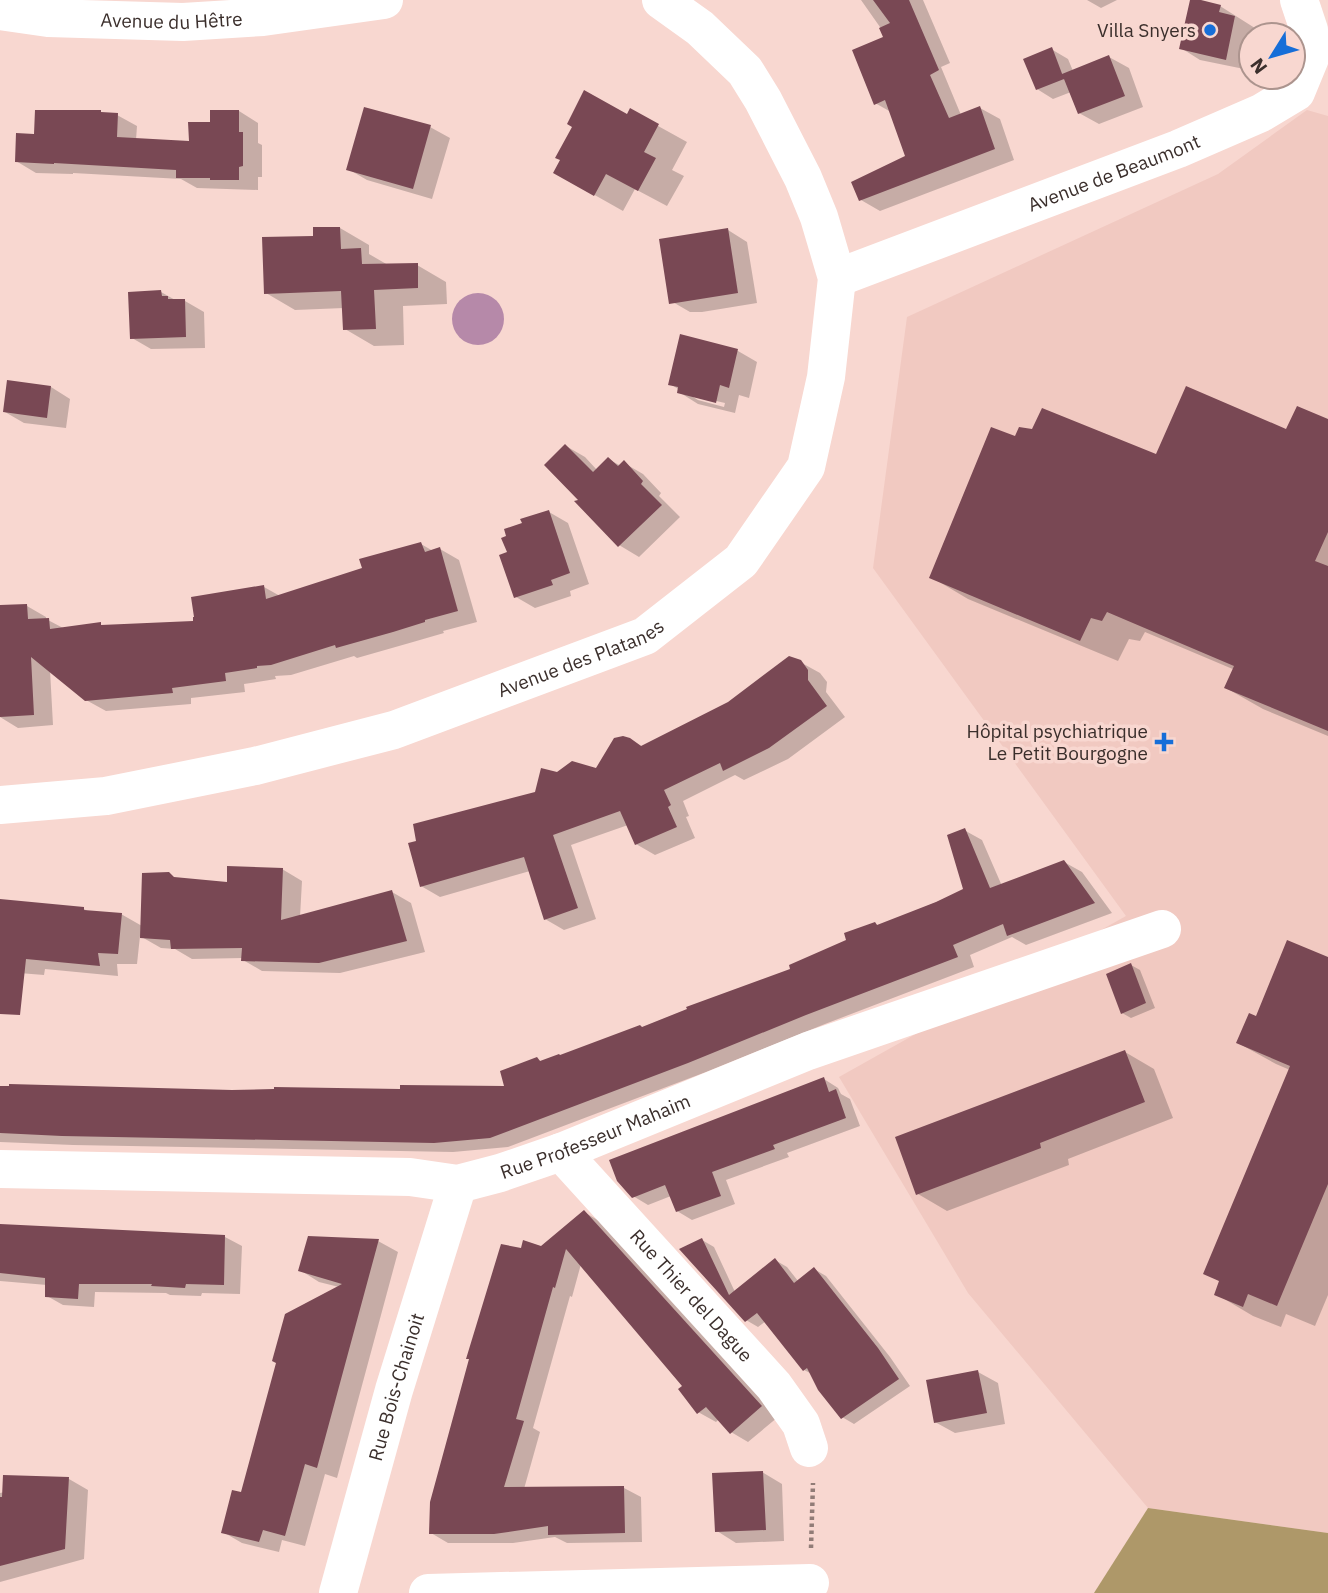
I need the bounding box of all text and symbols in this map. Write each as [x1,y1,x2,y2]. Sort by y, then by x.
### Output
street label: Avenue du Hêtre [100,6,243,34]
place label: Villa Snyers [1097,18,1196,42]
north arrow [1237,21,1307,91]
marker: Villa Snyers [1202,22,1218,38]
text: N [1245,54,1272,79]
street label: Avenue de Beaumont [1024,129,1204,217]
street label: Avenue des Platanes [494,614,669,702]
place label: Hôpital psychiatrique Le Petit Bourgogne [966,719,1148,765]
marker: Hôpital psychiatrique Le Petit Bourgogne [1154,732,1174,752]
street label: Rue Professeur Mahaim [497,1088,694,1184]
street label: Rue Thier del Dague [625,1224,758,1367]
street label: Rue Bois-Chainoit [363,1310,429,1464]

